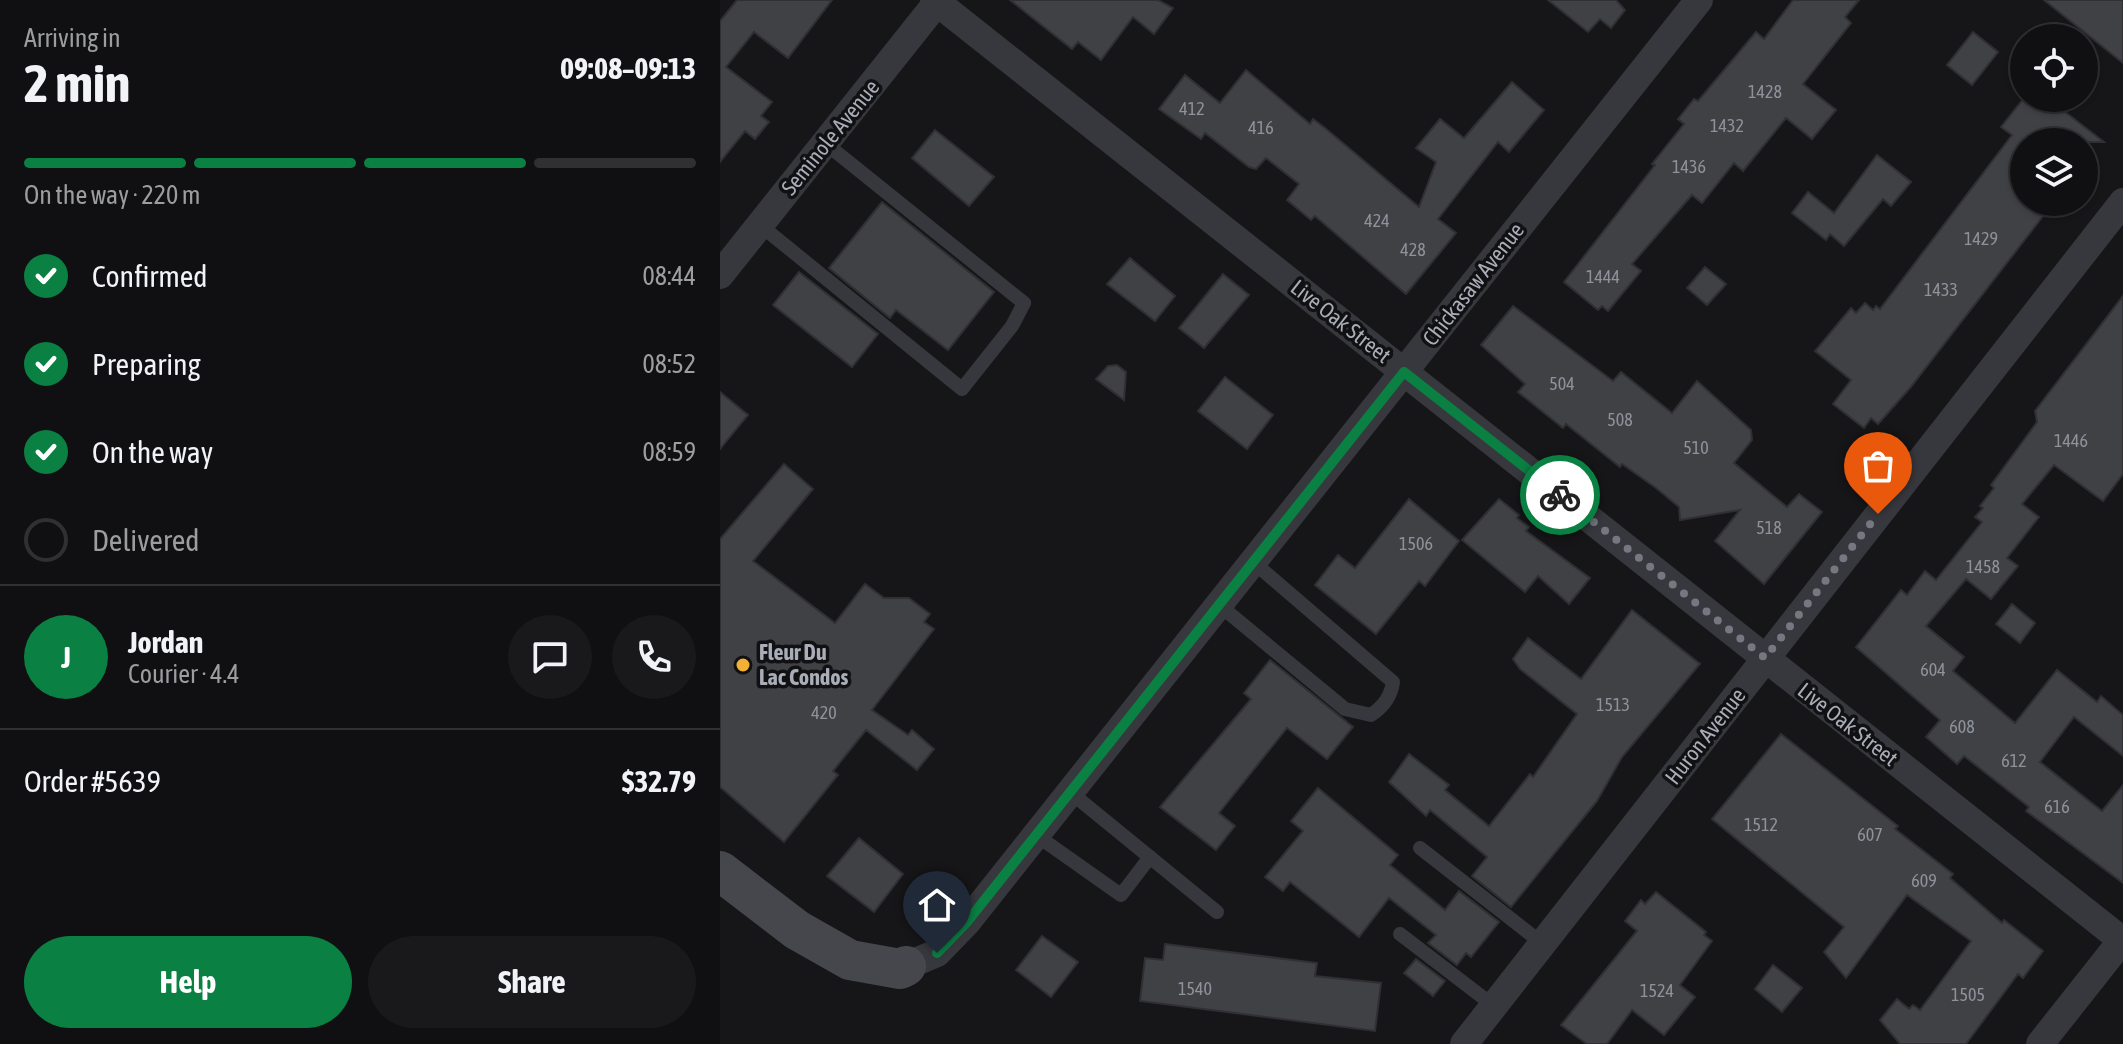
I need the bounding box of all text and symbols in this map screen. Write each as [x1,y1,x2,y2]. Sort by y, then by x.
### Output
text: Arriving in [24,23,121,53]
map controls [2010,24,2098,216]
button: locate [2010,24,2098,112]
text: 09:08–09:13 [560,51,696,85]
text: 2 min [24,53,130,113]
street label: Seminole Avenue [776,74,884,200]
house number: 1428 [1748,81,1782,102]
house number: 412 [1179,98,1205,119]
house number: 1432 [1710,115,1744,136]
house number: 416 [1248,117,1274,138]
button: layers [2010,128,2098,216]
house number: 1436 [1672,156,1706,177]
text: On the way · 220 m [24,180,201,210]
house number: 424 [1364,210,1390,231]
street label: Chickasaw Avenue [1417,217,1529,351]
house number: 1429 [1964,228,1998,249]
house number: 428 [1400,239,1426,260]
icon: check [24,254,68,298]
text: Confirmed [92,259,207,293]
text: 08:44 [642,261,696,291]
house number: 1444 [1586,266,1620,287]
street label: Live Oak Street [1286,274,1396,368]
house number: 1433 [1924,279,1958,300]
icon: check [24,342,68,386]
text: Preparing [92,347,201,381]
text: 08:52 [642,349,696,379]
house number: 504 [1549,373,1575,394]
house number: 508 [1607,409,1633,430]
icon: check [24,430,68,474]
house number: 1446 [2054,430,2088,451]
pin [1844,432,1912,514]
text: On the way [92,435,213,469]
text: 08:59 [642,437,696,467]
house number: 510 [1683,437,1709,458]
icon: bag [1856,444,1900,488]
courier [1520,455,1600,535]
icon: bike [1538,473,1582,517]
house number: 518 [1756,517,1782,538]
text: Delivered [92,523,200,557]
house number: 1506 [1399,533,1433,554]
house number: 1458 [1966,556,2000,577]
button: chat [508,615,592,699]
button: phone [612,615,696,699]
text: Jordan [128,625,203,659]
place label: Fleur Du Lac Condos [759,639,849,690]
text: J [61,640,71,674]
marker: Fleur Du Lac Condos [734,656,752,674]
text: Courier · 4.4 [128,659,239,689]
house number: 604 [1920,659,1946,680]
street label: Live Oak Street [1793,677,1903,771]
street label: Huron Avenue [1659,683,1751,789]
house number: 1513 [1596,694,1630,715]
house number: 420 [811,702,837,723]
house number: 608 [1949,716,1975,737]
house number: 612 [2001,750,2027,771]
text: Order #5639 [24,764,161,798]
text: $32.79 [622,764,696,798]
house number: 616 [2044,796,2070,817]
house number: 1512 [1744,814,1778,835]
house number: 607 [1857,824,1883,845]
house number: 609 [1911,870,1937,891]
pin [903,871,971,953]
icon: home [915,883,959,927]
button: Help [24,936,352,1028]
button: Share [368,936,696,1028]
house number: 1540 [1178,978,1212,999]
house number: 1524 [1640,980,1674,1001]
house number: 1505 [1951,984,1985,1005]

